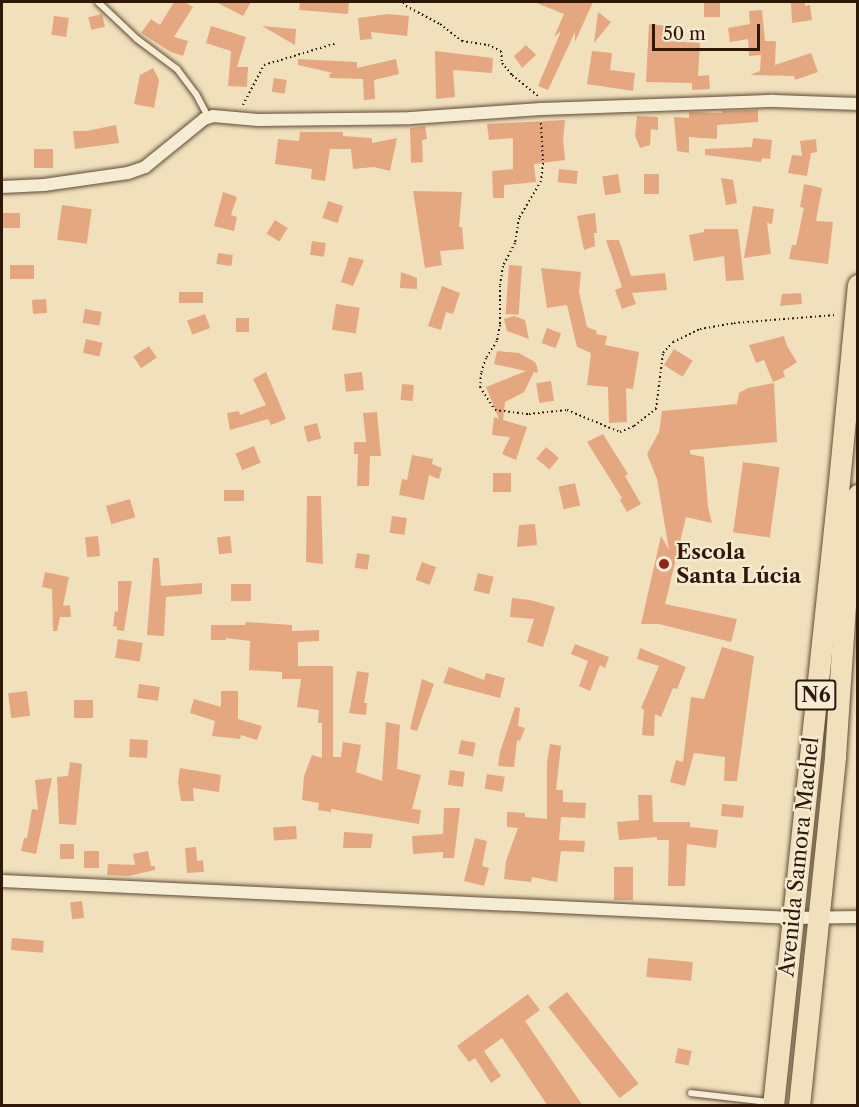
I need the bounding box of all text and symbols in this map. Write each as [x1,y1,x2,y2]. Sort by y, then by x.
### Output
scale bar [655,12,763,50]
text: 50 m [663,23,706,45]
place label: Escola Santa Lúcia [676,539,801,589]
marker: Escola Santa Lúcia [657,557,671,571]
road number: N6 [795,678,837,712]
street label: Avenida Samora Machel [774,736,824,978]

